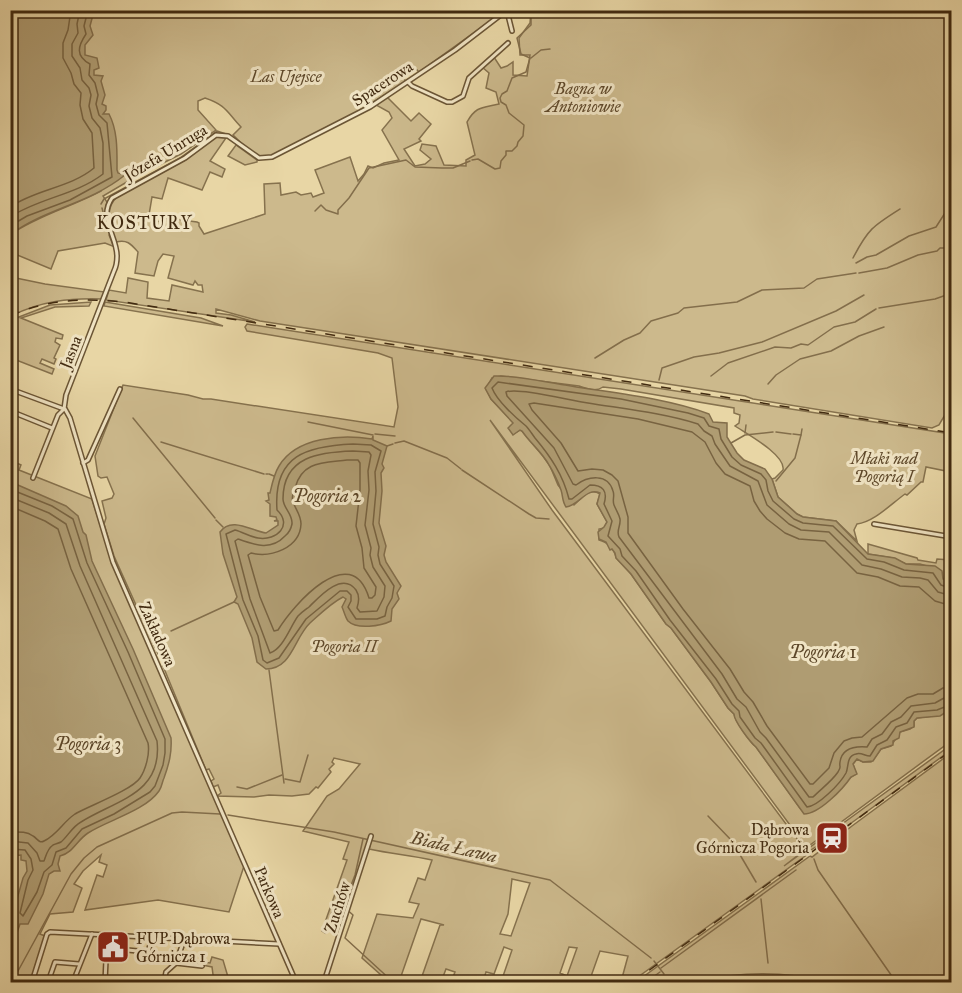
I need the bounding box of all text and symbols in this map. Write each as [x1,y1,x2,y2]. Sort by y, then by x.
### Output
street label: Spacerowa [348,57,416,110]
park label: Las Ujejsce [249,67,323,87]
park label: Bagna w Antoniowie [544,79,622,116]
street label: Józefa Unruga [118,120,211,187]
district label: KOSTURY [96,212,194,234]
street label: Jasna [55,333,87,374]
park label: Młaki nad Pogorią I [848,449,919,486]
water label: Pogoria 2 [293,485,361,507]
street label: Zakładowa [135,599,180,670]
park label: Pogoria II [311,637,379,656]
water label: Pogoria 1 [790,641,856,663]
water label: Pogoria 3 [55,733,121,755]
place label: Dąbrowa Górnicza Pogoria [696,820,809,858]
station icon: Dąbrowa Górnicza Pogoria [814,820,850,856]
water label: Biała Ława [408,826,499,868]
street label: Parkowa [250,864,289,921]
street label: Zuchów [320,879,355,935]
public building icon: FUP Dąbrowa Górnicza 1 [95,929,131,965]
place label: FUP Dąbrowa Górnicza 1 [136,929,230,966]

